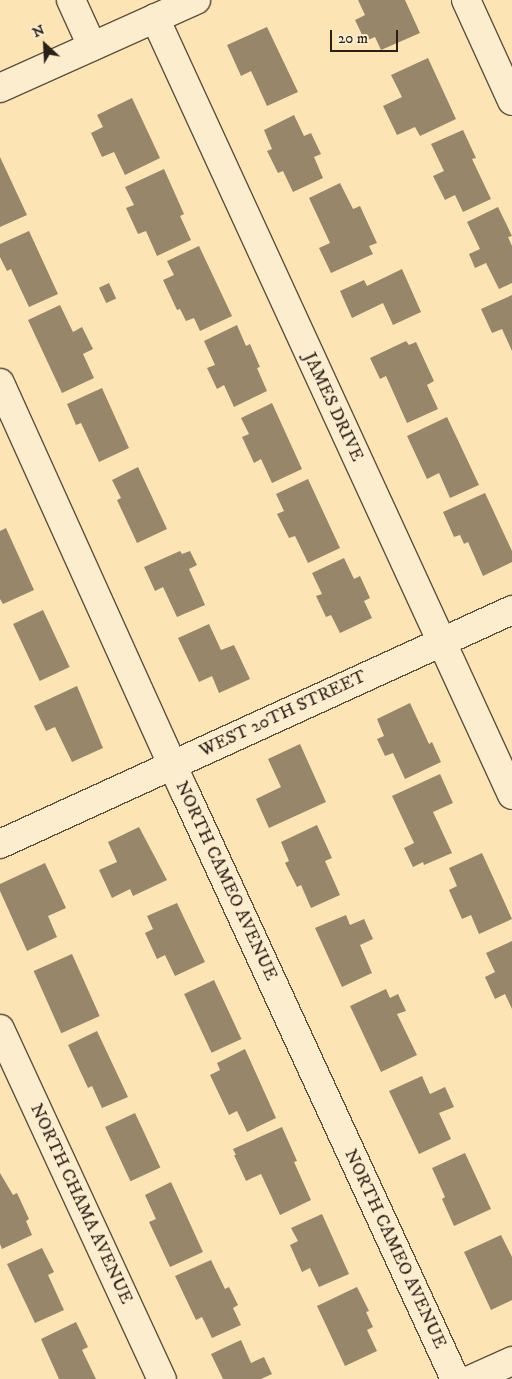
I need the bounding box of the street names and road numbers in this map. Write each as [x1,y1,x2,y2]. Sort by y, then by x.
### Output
street label: JAMES DRIVE [298,349,368,465]
street label: WEST 20TH STREET [196,666,370,762]
street label: NORTH CAMEO AVENUE [170,778,282,984]
street label: NORTH CHAMA AVENUE [25,1100,137,1308]
street label: NORTH CAMEO AVENUE [339,1146,451,1352]

